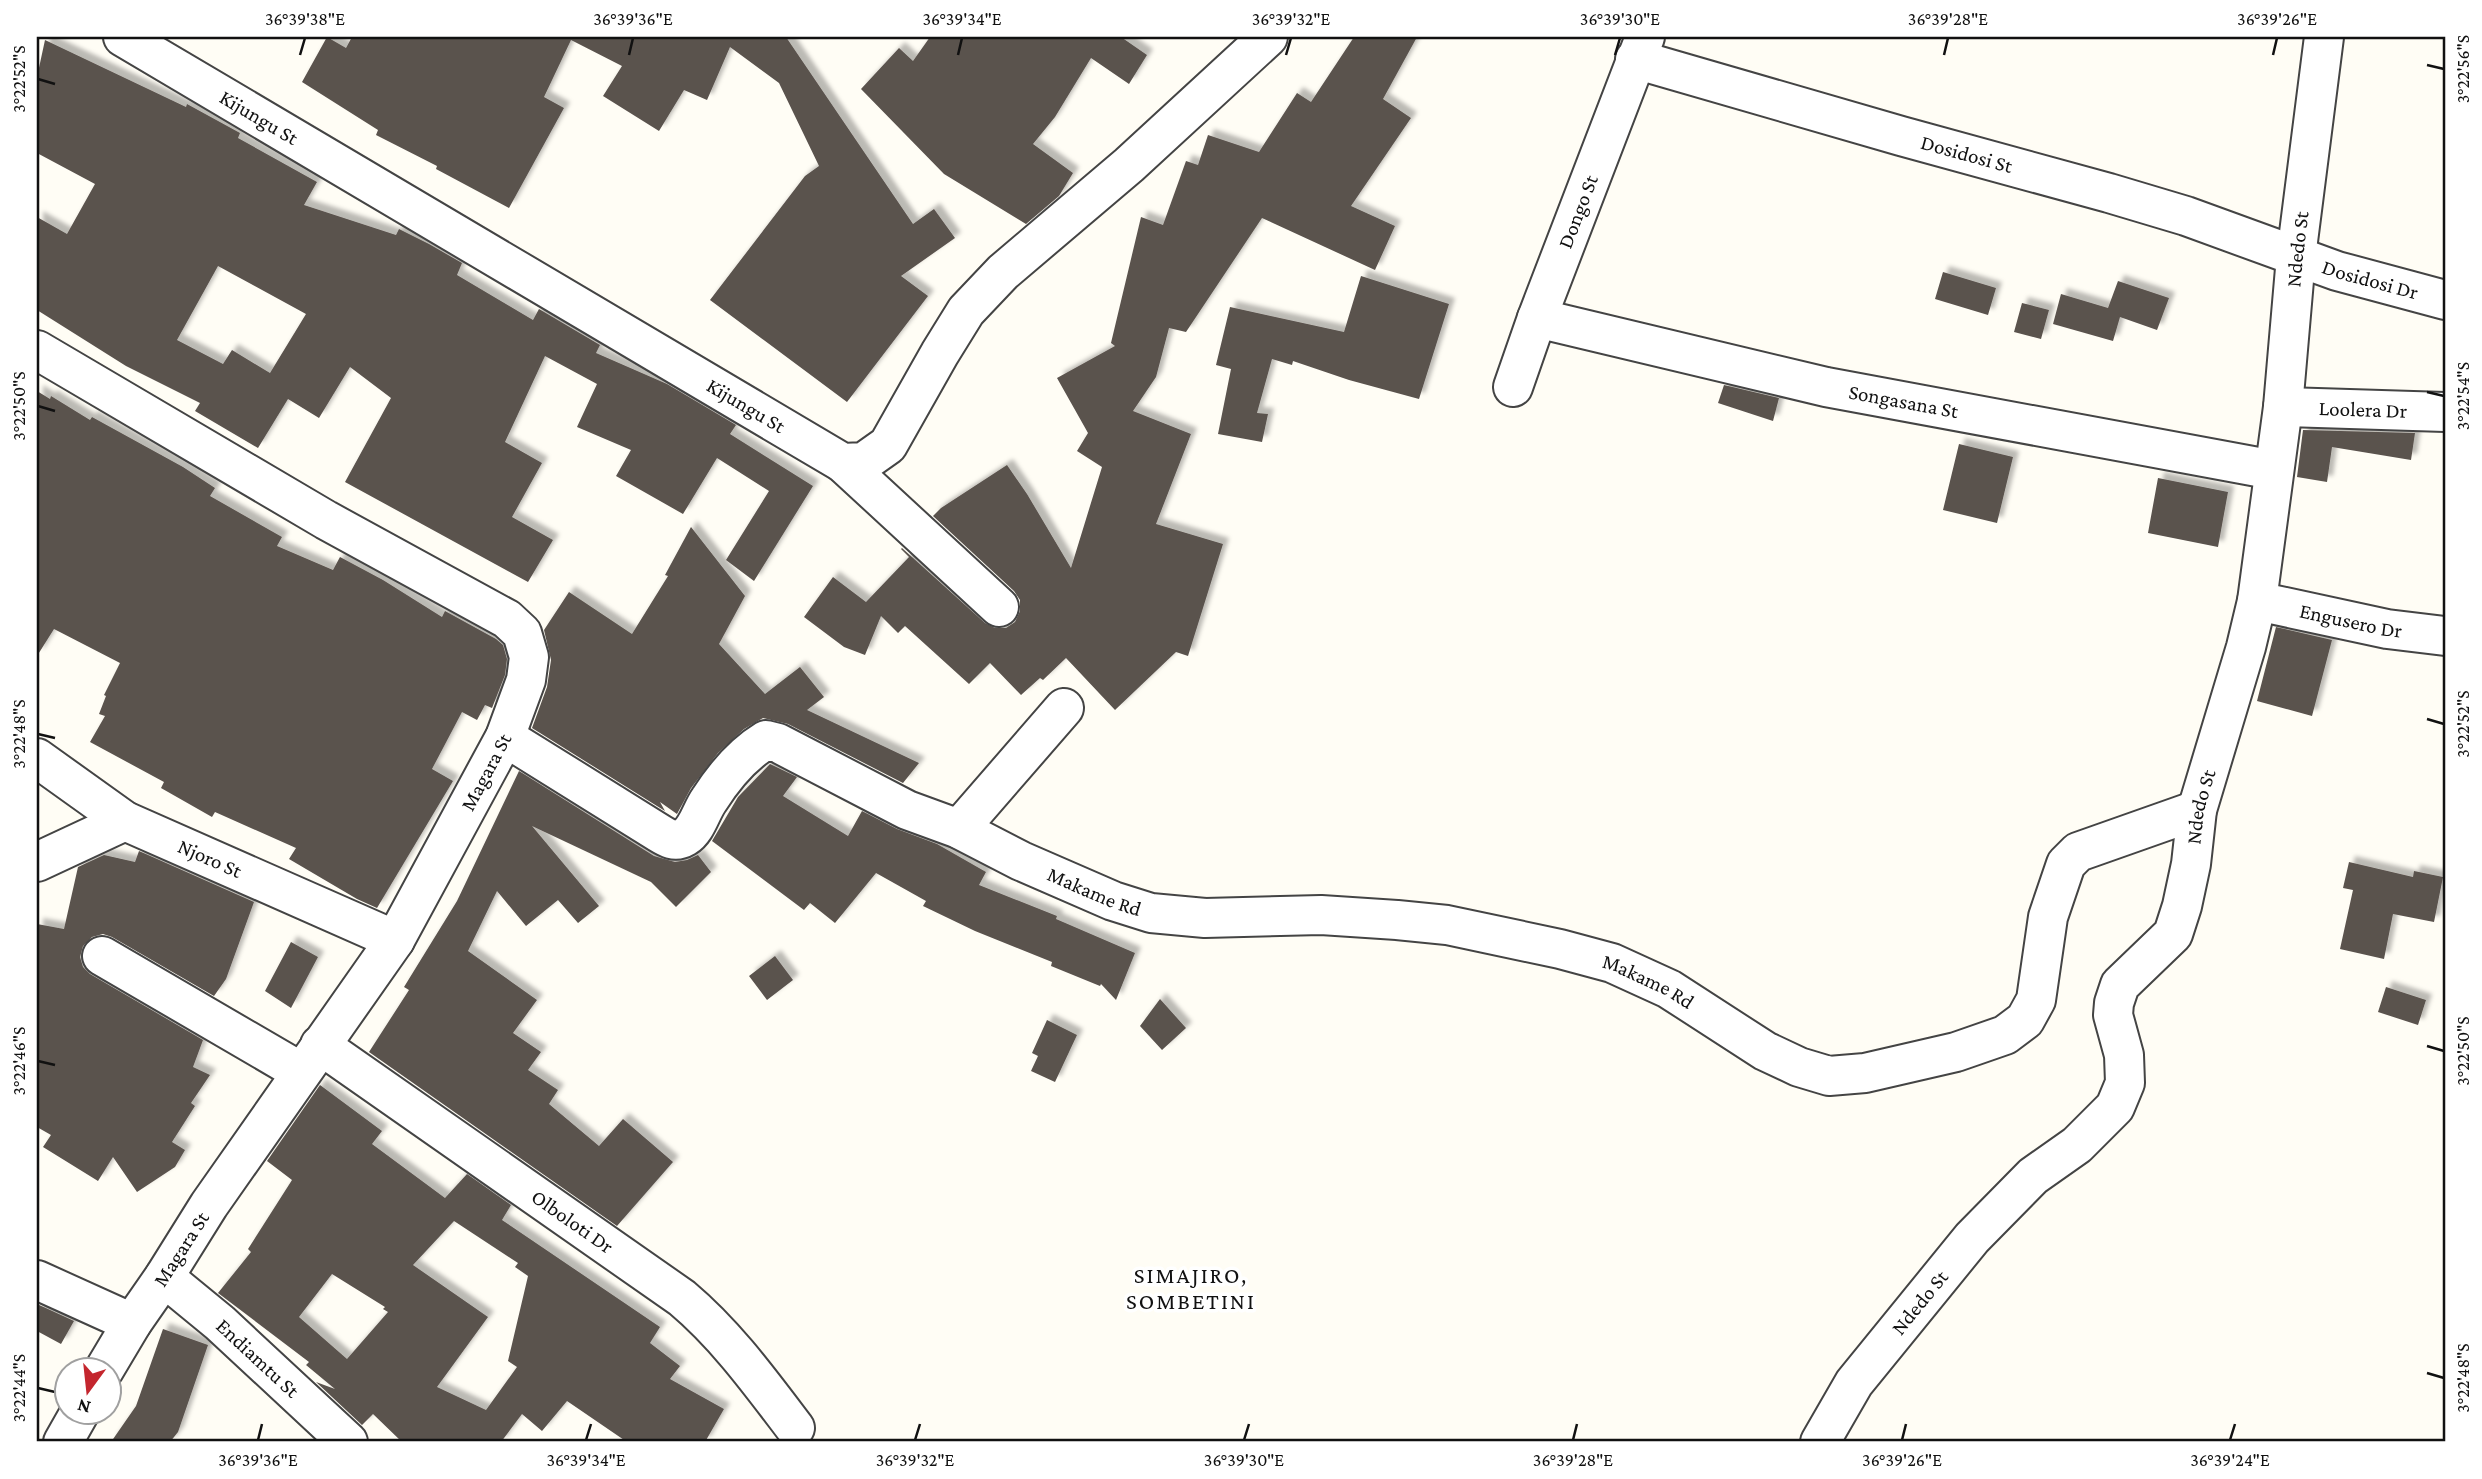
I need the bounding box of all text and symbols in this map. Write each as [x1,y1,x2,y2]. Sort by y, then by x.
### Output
text: 36°39'38"E [265,9,345,29]
text: 36°39'36"E [593,9,673,29]
text: 36°39'34"E [922,9,1002,29]
text: 36°39'32"E [1252,9,1331,29]
text: 36°39'30"E [1580,9,1660,29]
text: 36°39'28"E [1908,9,1988,29]
text: 36°39'26"E [2237,9,2317,29]
text: 3°22'56"S [2453,35,2473,103]
text: 3°22'52"S [9,45,29,113]
street label: Kijungu St [215,85,304,151]
street label: Dosidosi St [1918,130,2016,178]
street label: Dongo St [1553,170,1603,252]
street label: Ndedo St [2281,209,2314,288]
street label: Dosidosi Dr [2319,255,2422,304]
text: 3°22'54"S [2453,362,2473,430]
text: 3°22'50"S [9,371,29,441]
street label: Kijungu St [702,373,791,439]
street label: Songasana St [1847,379,1961,423]
street label: Loolera Dr [2318,396,2408,423]
street label: Engusero Dr [2297,599,2404,643]
text: 3°22'52"S [2453,690,2473,758]
text: 3°22'48"S [9,699,29,769]
street label: Magara St [456,728,517,815]
street label: Ndedo St [2181,766,2221,846]
street label: Njoro St [174,834,247,883]
street label: Makame Rd [1044,862,1144,921]
street label: Makame Rd [1600,949,1699,1014]
text: 3°22'50"S [2453,1016,2473,1086]
text: 3°22'46"S [9,1027,29,1095]
street label: Olboloti Dr [527,1184,619,1259]
street label: Magara St [148,1206,215,1291]
district label: SIMAJIRO, SOMBETINI [1126,1262,1256,1314]
street label: Ndedo St [1886,1264,1954,1340]
street label: Endiamtu St [211,1314,305,1403]
text: 3°22'48"S [2453,1343,2473,1413]
text: 3°22'44"S [9,1354,29,1422]
north arrow [52,1356,122,1426]
text: N [75,1395,93,1419]
text: 36°39'36"E [218,1450,298,1470]
text: 36°39'34"E [546,1450,626,1470]
text: 36°39'32"E [876,1450,955,1470]
text: 36°39'30"E [1204,1450,1284,1470]
text: 36°39'28"E [1533,1450,1613,1470]
text: 36°39'26"E [1862,1450,1942,1470]
text: 36°39'24"E [2190,1450,2270,1470]

